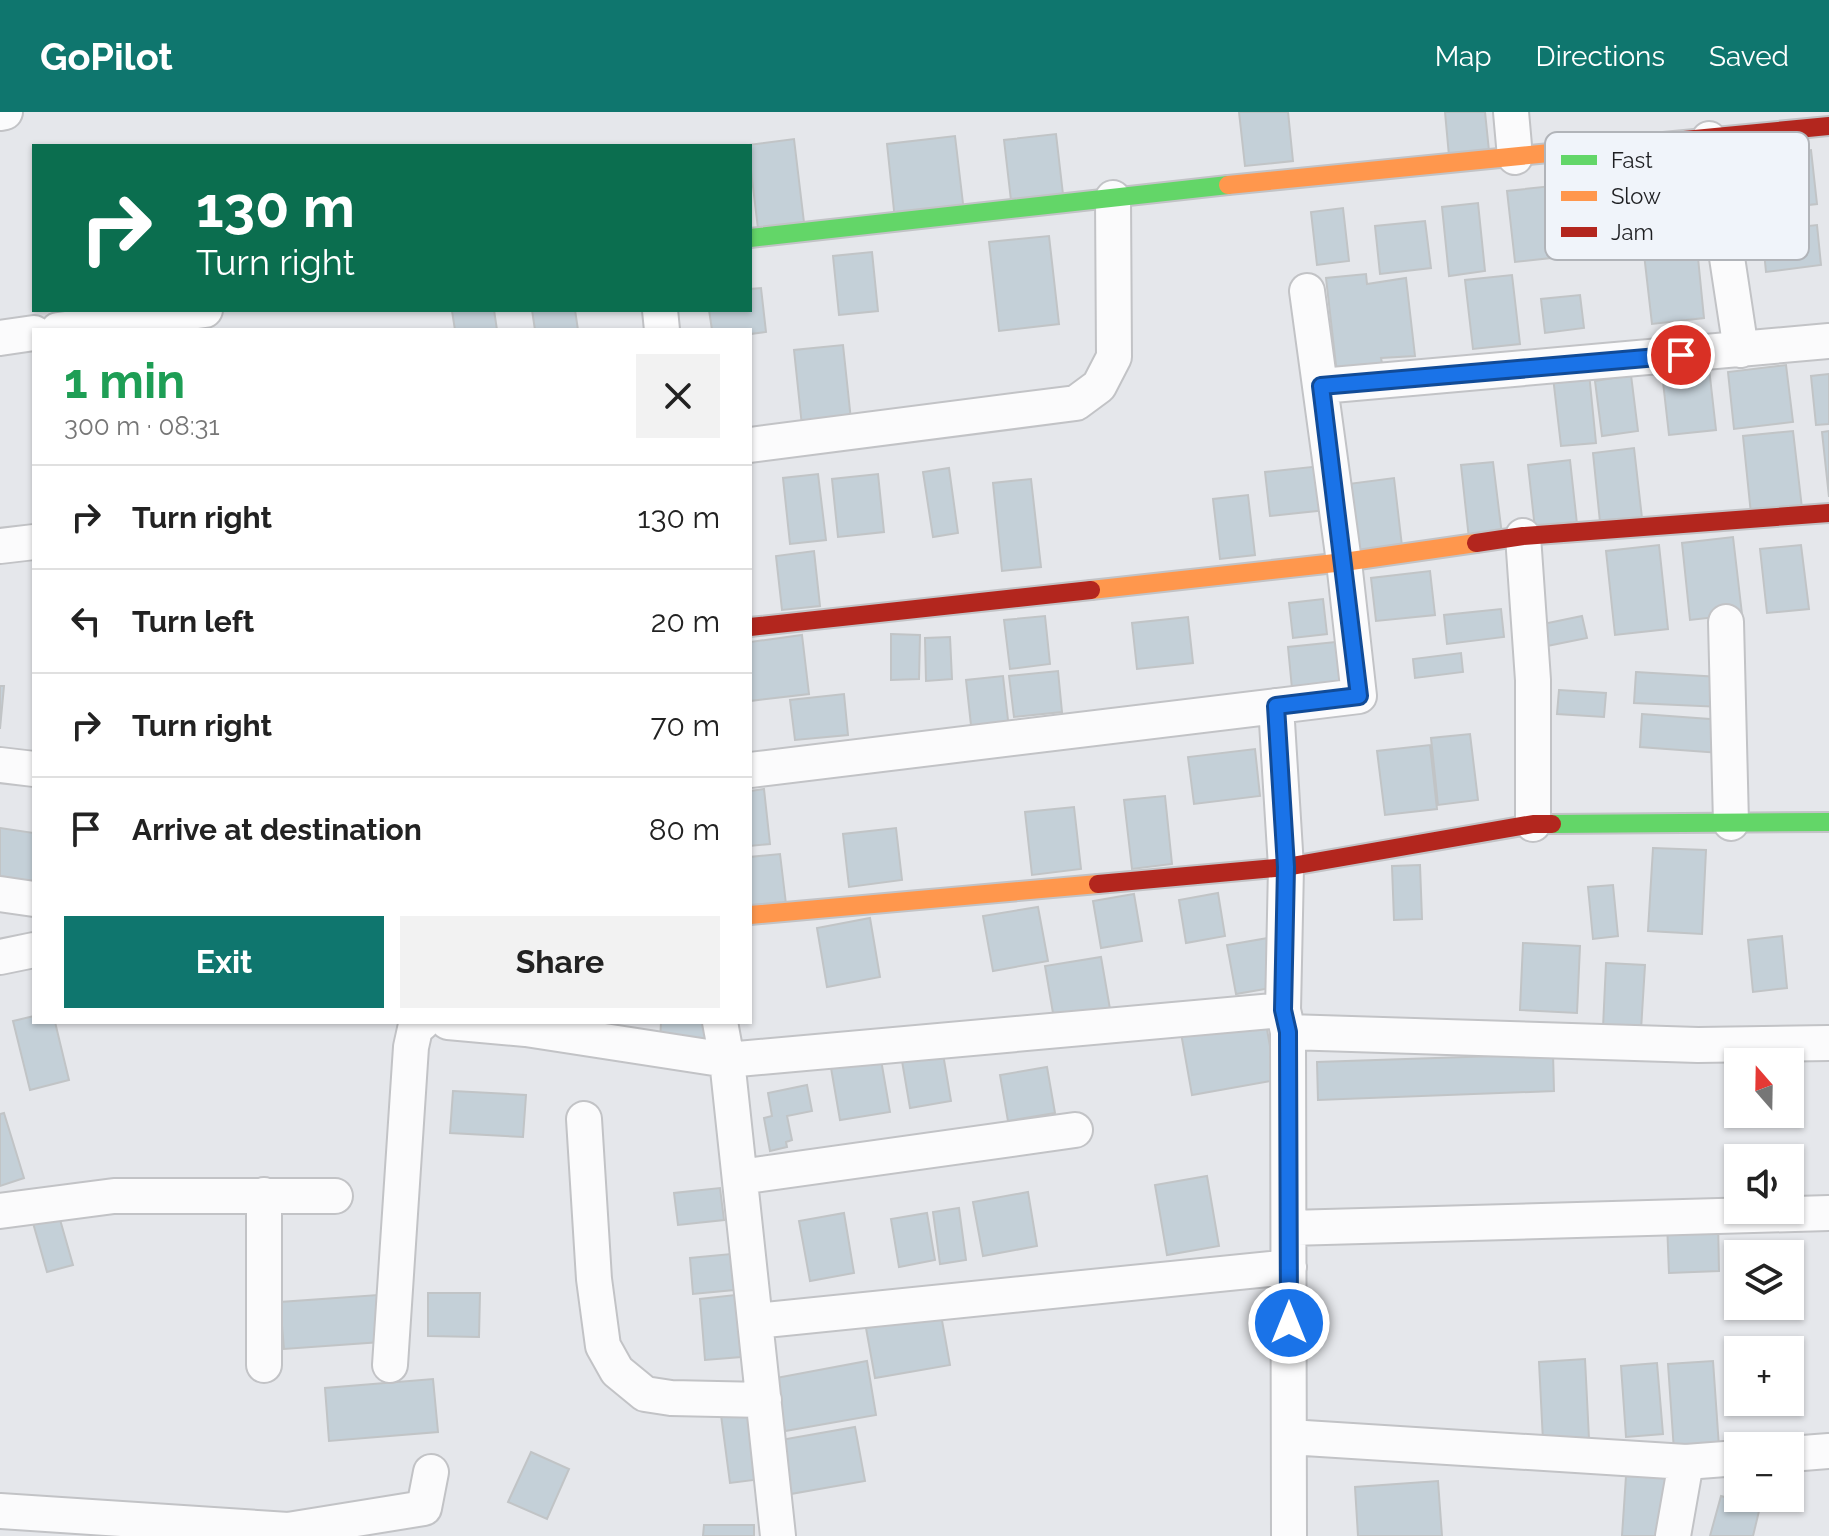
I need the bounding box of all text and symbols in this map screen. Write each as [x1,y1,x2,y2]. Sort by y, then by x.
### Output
text: GoPilot [40,34,173,79]
text: Map [1435,40,1492,73]
text: Directions [1536,40,1665,73]
text: Saved [1709,40,1789,73]
legend [1545,132,1809,260]
text: Fast [1611,147,1653,173]
text: 130 m [196,174,355,240]
icon: right [64,176,168,280]
text: Slow [1611,183,1661,209]
text: Jam [1611,219,1654,245]
text: Turn right [196,241,355,283]
pin [1647,321,1715,389]
icon: arrive [1659,333,1703,377]
text: 1 min [64,353,185,409]
button: close [636,354,720,438]
text: 300 m · 08:31 [64,411,220,441]
icon: right [64,495,108,539]
text: Turn right [132,500,272,535]
text: 130 m [638,500,720,535]
icon: left [64,599,108,643]
text: Turn left [132,604,254,639]
text: 20 m [651,604,720,639]
icon: right [64,703,108,747]
text: Turn right [132,708,272,743]
text: 70 m [650,708,720,743]
icon: arrive [64,807,108,851]
text: Arrive at destination [132,812,422,847]
text: 80 m [649,812,720,847]
button: Exit [64,916,384,1008]
button: Share [400,916,720,1008]
north arrow [1724,1048,1804,1128]
map controls [1724,1048,1804,1512]
button: sound [1724,1144,1804,1224]
button: layers [1724,1240,1804,1320]
position arrow [1247,1281,1331,1365]
button: + [1724,1336,1804,1416]
button: − [1724,1432,1804,1512]

